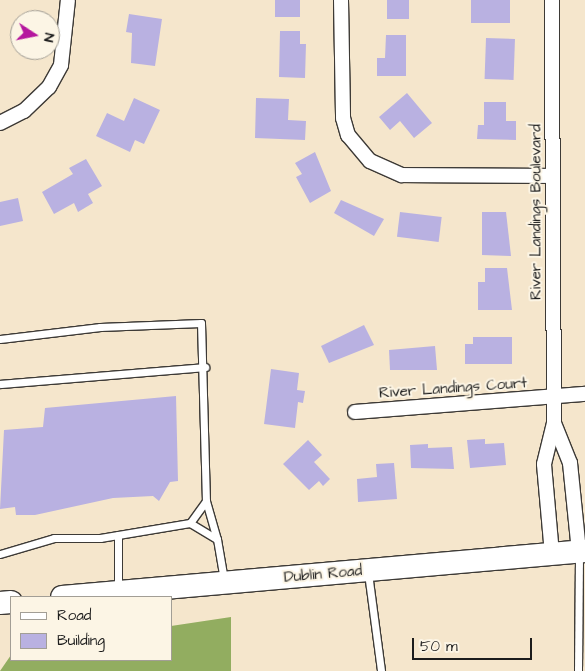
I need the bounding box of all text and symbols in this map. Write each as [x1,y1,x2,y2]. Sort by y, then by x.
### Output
north arrow [10,10,60,60]
text: N [38,31,59,44]
street label: River Landings Boulevard [527,124,545,300]
street label: River Landings Court [378,374,528,402]
street label: Dublin Road [283,562,363,586]
legend [10,596,172,661]
text: Road [57,605,91,626]
scale bar [415,628,535,660]
text: Building [57,630,105,651]
text: 50 m [420,636,458,657]

